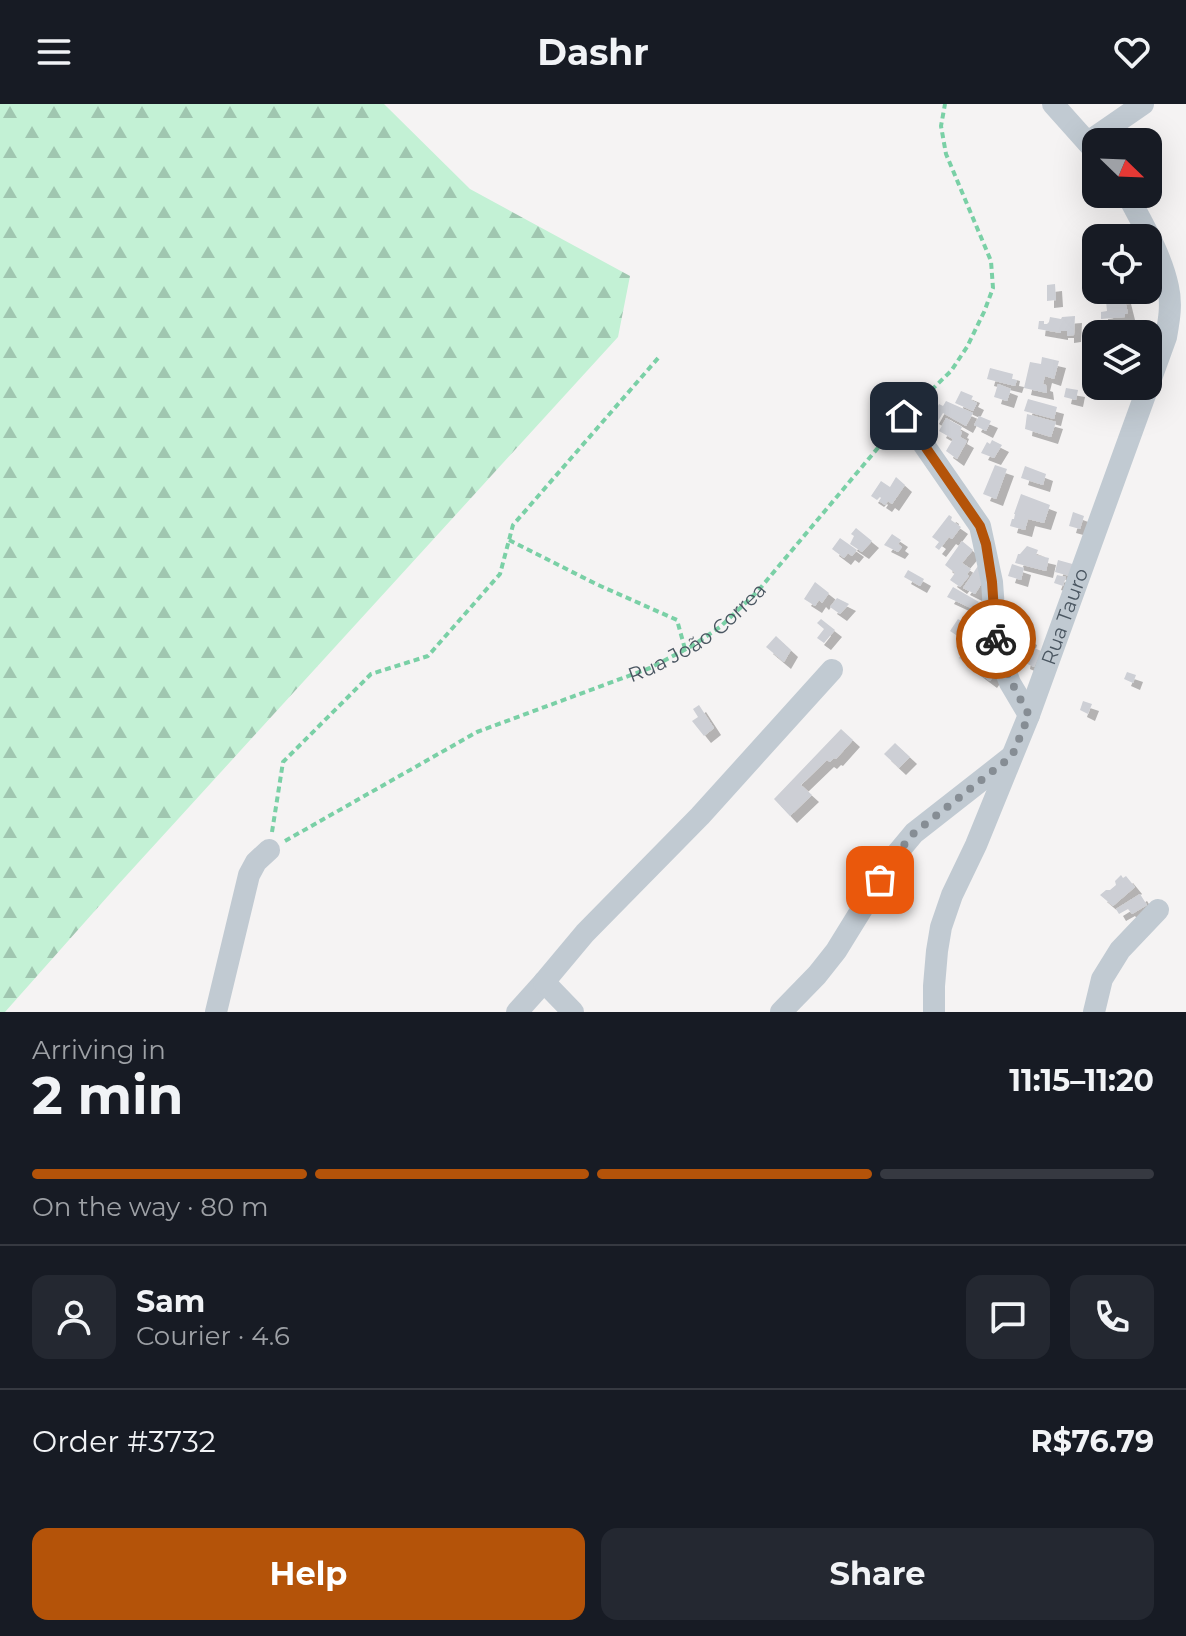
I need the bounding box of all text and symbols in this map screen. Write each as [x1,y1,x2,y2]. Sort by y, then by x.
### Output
icon: menu [32,30,76,74]
text: Dashr [537,30,649,74]
icon: heart [1110,30,1154,74]
north arrow [1082,128,1162,208]
map controls [1082,128,1162,400]
button: locate [1082,224,1162,304]
button: layers [1082,320,1162,400]
pin [870,382,938,450]
icon: home [882,394,926,438]
street label: Rua Tauro [1036,565,1093,668]
street label: Rua João Correa [625,578,771,687]
courier [956,599,1036,679]
icon: bike [974,617,1018,661]
pin [846,846,914,914]
icon: bag [858,858,902,902]
text: Arriving in [32,1034,166,1066]
text: 11:15–11:20 [1009,1062,1154,1099]
text: 2 min [32,1064,184,1127]
text: On the way · 80 m [32,1191,269,1223]
button: person [32,1275,116,1359]
button: chat [966,1275,1050,1359]
button: phone [1070,1275,1154,1359]
text: Sam [136,1283,205,1320]
text: Courier · 4.6 [136,1320,290,1352]
text: Order #3732 [32,1423,216,1460]
text: R$76.79 [1031,1423,1154,1460]
button: Help [32,1528,585,1620]
button: Share [601,1528,1154,1620]

